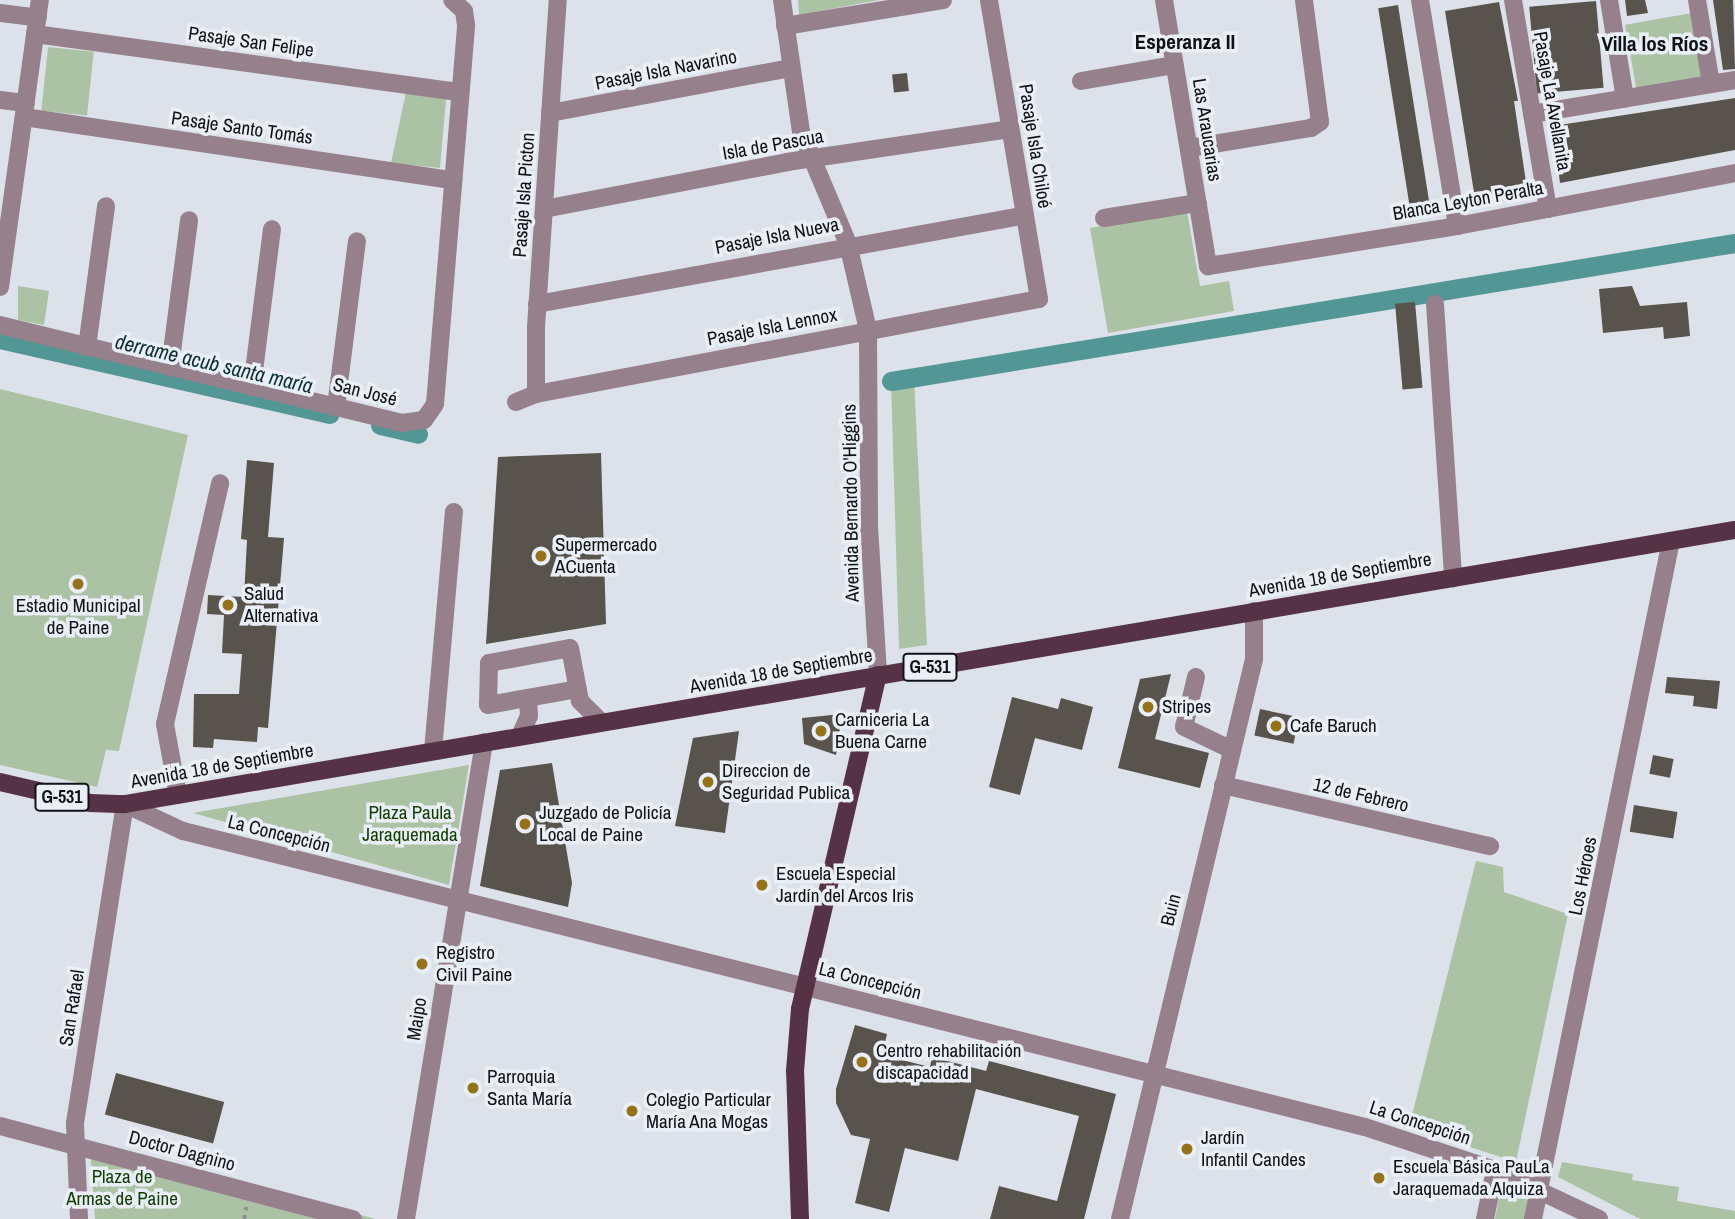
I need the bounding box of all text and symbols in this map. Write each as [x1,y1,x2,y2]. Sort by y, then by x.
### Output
street label: Pasaje San Felipe [187,22,315,62]
district label: Esperanza II [1135,29,1235,55]
street label: Pasaje La Avellanita [1528,29,1576,173]
district label: Villa los Ríos [1602,31,1708,57]
street label: Pasaje Isla Navarino [593,45,739,95]
street label: Las Araucarias [1188,76,1226,184]
street label: Pasaje Isla Chiloé [1014,82,1056,210]
street label: Pasaje Santo Tomás [170,107,314,149]
street label: Isla de Pascua [721,125,825,165]
street label: Pasaje Isla Picton [508,132,540,258]
street label: Blanca Leyton Peralta [1391,177,1545,225]
street label: Pasaje Isla Nueva [713,213,841,259]
street label: Pasaje Isla Lennox [705,303,839,351]
water label: derrame acub santa maría [113,329,315,399]
street label: San José [331,373,399,411]
street label: Avenida Bernardo O'Higgins [838,404,864,602]
place label: Supermercado ACuenta [555,534,657,578]
marker: Supermercado ACuenta [533,548,549,564]
street label: Avenida 18 de Septiembre [1247,548,1433,602]
marker: Estadio Municipal de Paine [70,576,86,592]
place label: Salud Alternativa [244,583,318,627]
place label: Estadio Municipal de Paine [16,595,140,639]
marker: Salud Alternativa [218,595,238,615]
street label: Avenida 18 de Septiembre [688,644,874,698]
road number: G-531 [902,652,958,682]
place label: Stripes [1162,696,1211,718]
marker: Stripes [1140,699,1156,715]
place label: Carniceria La Buena Carne [835,709,929,753]
place label: Cafe Baruch [1290,715,1377,737]
marker: Cafe Baruch [1268,718,1284,734]
marker: Carniceria La Buena Carne [813,723,829,739]
street label: Avenida 18 de Septiembre [129,739,315,793]
place label: Direccion de Seguridad Publica [722,760,850,804]
street label: 12 de Febrero [1311,773,1411,817]
marker: Direccion de Seguridad Publica [700,774,716,790]
road number: G-531 [34,782,90,812]
park label: Plaza Paula Jaraquemada [362,802,458,846]
place label: Juzgado de Policía Local de Paine [539,802,672,846]
street label: La Concepción [225,810,333,858]
marker: Juzgado de Policía Local de Paine [517,816,533,832]
street label: Los Héroes [1564,835,1602,917]
place label: Escuela Especial Jardín del Arcos Iris [776,863,915,907]
marker: Escuela Especial Jardín del Arcos Iris [754,877,770,893]
street label: Buin [1156,892,1186,928]
place label: Registro Civil Paine [436,942,512,986]
marker: Registro Civil Paine [414,956,430,972]
street label: La Concepción [816,957,924,1005]
street label: San Rafael [55,968,89,1048]
street label: Maipo [402,996,432,1042]
place label: Centro rehabilitación discapacidad [876,1040,1022,1084]
marker: Centro rehabilitación discapacidad [854,1054,870,1070]
place label: Parroquia Santa María [487,1066,572,1110]
marker: Parroquia Santa María [465,1080,481,1096]
place label: Colegio Particular María Ana Mogas [646,1089,771,1133]
street label: La Concepción [1367,1096,1473,1150]
marker: Colegio Particular María Ana Mogas [624,1103,640,1119]
street label: Doctor Dagnino [126,1126,238,1176]
place label: Jardín Infantil Candes [1201,1127,1306,1171]
marker: Jardín Infantil Candes [1179,1141,1195,1157]
place label: Escuela Básica PauLa Jaraquemada Alquiza [1393,1156,1550,1200]
park label: Plaza de Armas de Paine [66,1166,178,1210]
marker: Escuela Básica PauLa Jaraquemada Alquiza [1371,1170,1387,1186]

